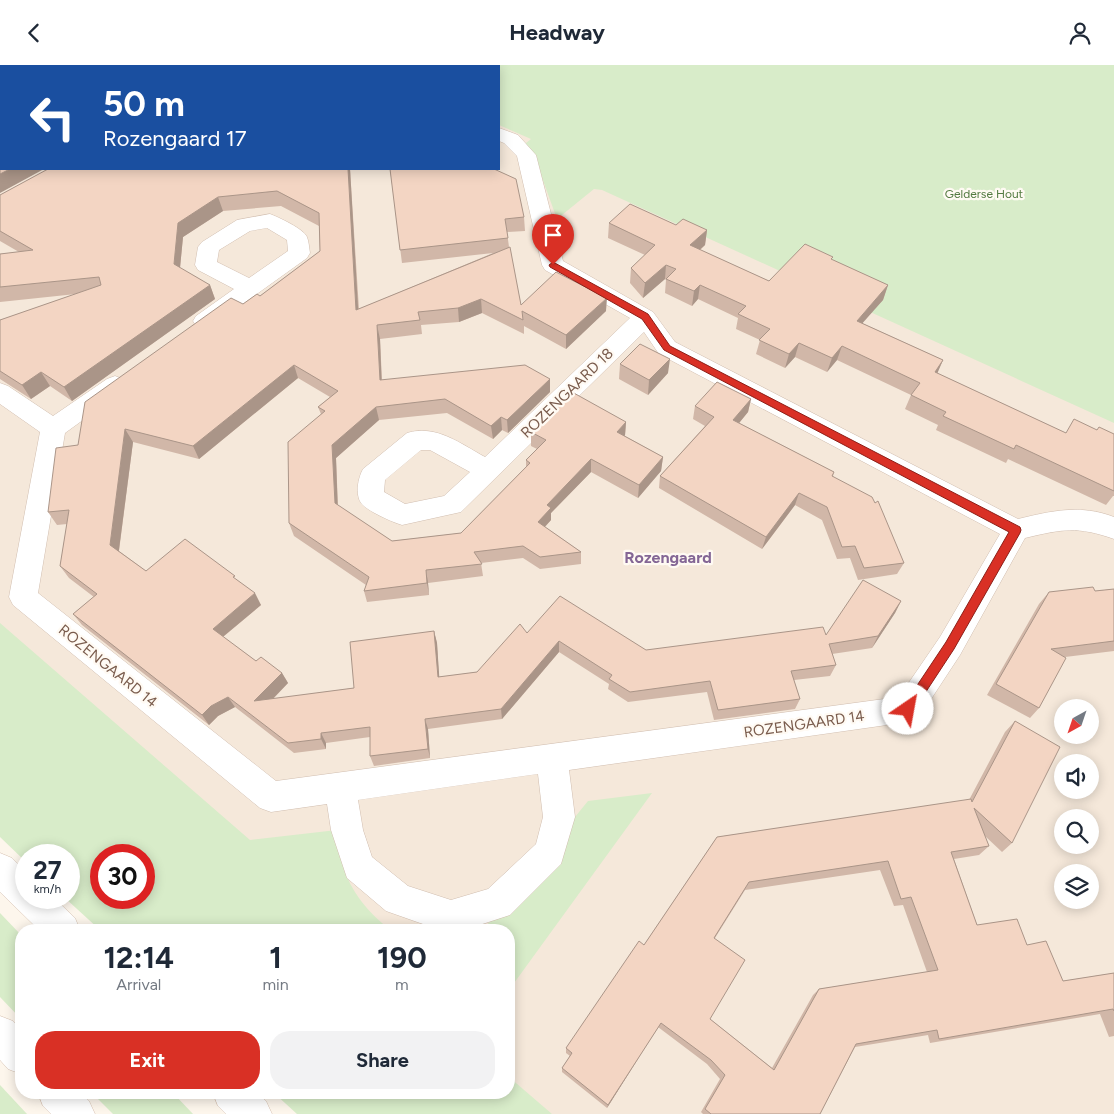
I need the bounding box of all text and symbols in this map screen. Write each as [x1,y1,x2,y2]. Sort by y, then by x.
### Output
icon: back [20,19,48,47]
text: Headway [509,19,605,46]
icon: person [1066,19,1094,47]
text: 50 m [103,83,185,125]
icon: left [20,85,85,150]
text: Rozengaard 17 [103,125,247,152]
park label: Gelderse Hout [945,187,1024,201]
pin [532,214,574,265]
icon: arrive [539,221,567,249]
street label: ROZENGAARD 18 [517,344,617,442]
district label: Rozengaard [624,548,712,567]
street label: ROZENGAARD 14 [55,621,161,711]
position arrow [881,682,933,734]
north arrow [1054,699,1099,744]
map controls [1054,699,1099,909]
street label: ROZENGAARD 14 [743,707,865,741]
button: sound [1054,754,1099,799]
button: search [1054,809,1099,854]
speed limit sign: 30 [90,844,155,909]
text: 27 [33,855,62,885]
button: layers [1054,864,1099,909]
text: km/h [34,882,61,896]
text: 12:14 [103,939,174,976]
text: 1 [269,939,282,976]
text: 190 [377,939,427,976]
text: Arrival [116,975,161,994]
text: min [262,975,289,994]
text: m [395,975,409,994]
button: Exit [35,1031,260,1089]
button: Share [270,1031,495,1089]

